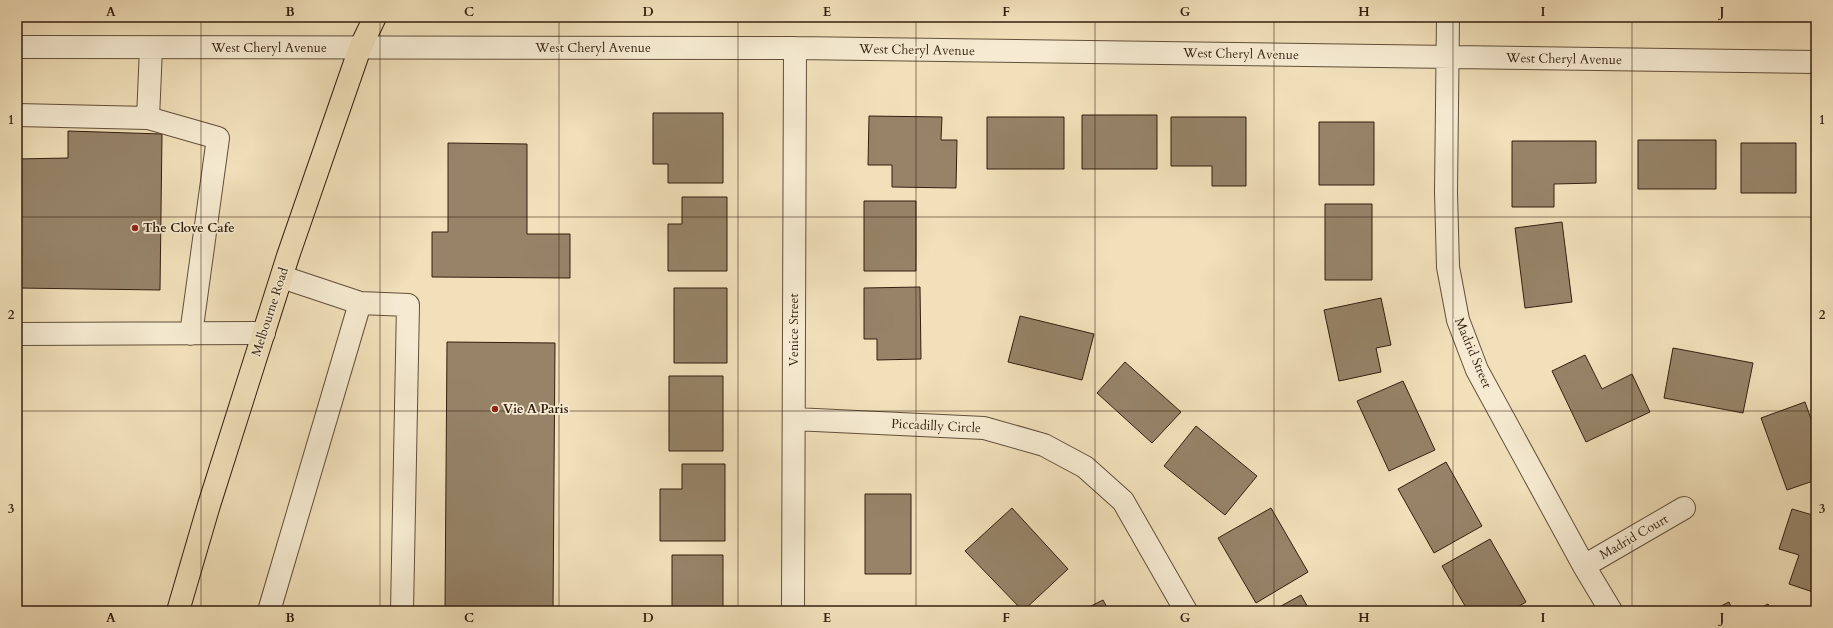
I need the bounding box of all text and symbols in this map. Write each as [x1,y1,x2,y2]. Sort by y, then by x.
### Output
text: A [106,3,116,21]
text: B [285,3,295,21]
text: C [464,3,474,21]
text: D [642,3,654,21]
text: E [823,3,831,21]
text: F [1002,3,1010,21]
text: G [1180,3,1191,21]
text: H [1358,3,1370,21]
text: I [1540,3,1546,21]
text: J [1718,3,1725,21]
street label: West Cheryl Avenue [210,39,327,57]
street label: West Cheryl Avenue [534,39,651,57]
street label: West Cheryl Avenue [858,40,975,60]
street label: West Cheryl Avenue [1182,44,1299,64]
street label: West Cheryl Avenue [1505,49,1622,69]
text: 1 [8,111,14,129]
text: 1 [1819,111,1825,129]
place label: The Clove Cafe [143,219,235,237]
marker: The Clove Cafe [130,223,140,233]
street label: Melbourne Road [247,265,293,359]
street label: Venice Street [785,293,803,367]
text: 2 [8,306,15,324]
text: 2 [1819,306,1826,324]
street label: Madrid Street [1450,315,1496,391]
place label: Vie A Paris [503,400,569,418]
marker: Vie A Paris [490,404,500,414]
street label: Piccadilly Circle [891,415,981,437]
text: 3 [8,500,15,518]
text: 3 [1819,500,1826,518]
street label: Madrid Court [1596,510,1672,564]
text: A [106,609,116,627]
text: B [285,609,295,627]
text: C [464,609,474,627]
text: D [642,609,654,627]
text: E [823,609,831,627]
text: F [1002,609,1010,627]
text: G [1180,609,1191,627]
text: H [1358,609,1370,627]
text: I [1540,609,1546,627]
text: J [1718,609,1725,627]

